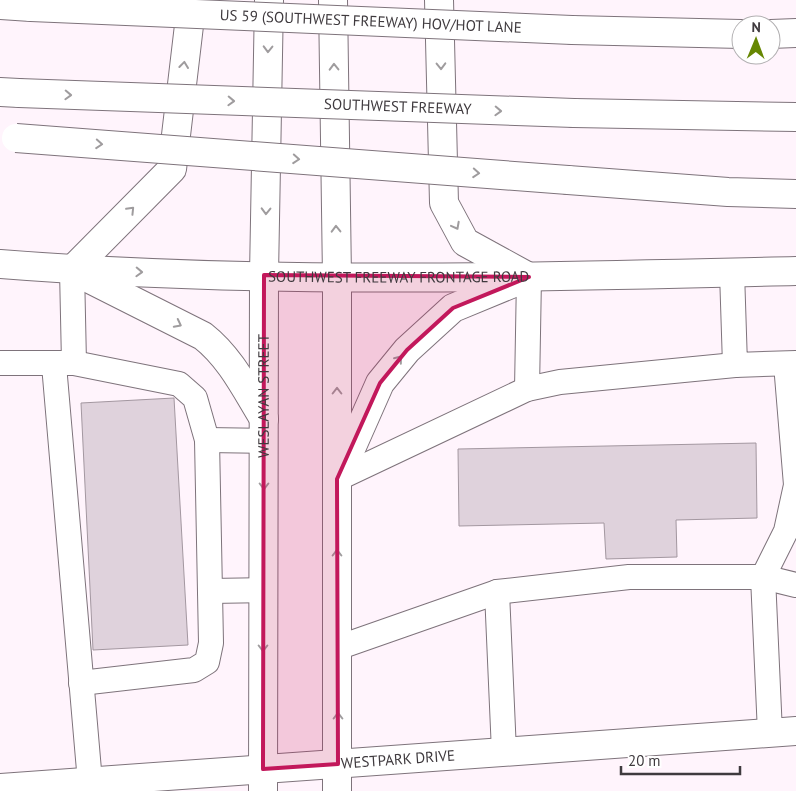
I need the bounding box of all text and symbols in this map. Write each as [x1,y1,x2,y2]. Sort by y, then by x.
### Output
street label: US 59 (SOUTHWEST FREEWAY) HOV/HOT LANE [219,5,522,37]
north arrow [731,15,781,65]
text: N [751,18,761,36]
one-way arrow [263,45,273,53]
one-way arrow [178,61,189,69]
one-way arrow [329,62,339,70]
one-way arrow [435,62,446,70]
one-way arrow [64,90,72,100]
street label: SOUTHWEST FREEWAY [324,94,472,118]
one-way arrow [227,96,235,106]
one-way arrow [494,105,502,116]
one-way arrow [96,139,104,150]
one-way arrow [293,154,301,165]
one-way arrow [472,167,480,178]
one-way arrow [125,207,134,216]
one-way arrow [260,207,271,215]
one-way arrow [450,220,460,229]
one-way arrow [331,225,342,233]
one-way arrow [135,267,143,277]
street label: SOUTHWEST FREEWAY FRONTAGE ROAD [268,267,529,287]
one-way arrow [173,318,182,328]
street label: WESLAYAN STREET [254,333,273,458]
one-way arrow [394,356,403,365]
one-way arrow [332,386,342,394]
one-way arrow [259,482,269,490]
one-way arrow [332,549,342,556]
one-way arrow [258,644,268,652]
one-way arrow [333,711,343,719]
scale bar [621,744,740,776]
street label: WESTPARK DRIVE [340,745,456,773]
text: 20 m [628,751,661,770]

